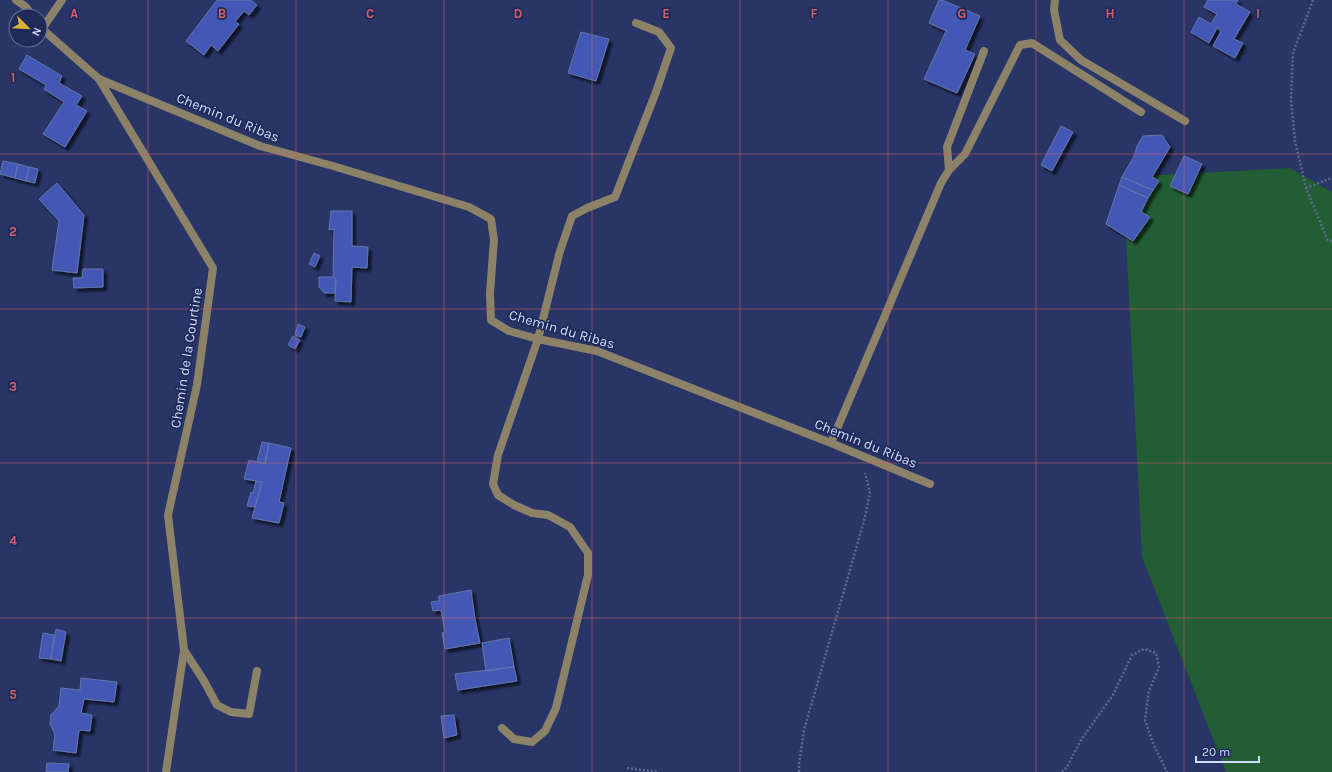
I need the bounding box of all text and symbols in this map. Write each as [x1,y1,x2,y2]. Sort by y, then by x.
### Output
text: A [70,6,78,21]
text: B [218,6,226,21]
text: C [366,6,374,21]
text: D [514,6,523,21]
text: E [662,6,670,21]
text: F [810,6,818,21]
text: G [958,6,966,21]
text: H [1105,6,1115,21]
text: I [1256,6,1260,21]
north arrow [8,8,48,48]
text: N [29,26,44,38]
text: 1 [11,70,15,85]
street label: Chemin du Ribas [174,89,282,146]
text: 2 [9,224,17,239]
street label: Chemin de la Courtine [167,287,206,429]
street label: Chemin du Ribas [507,306,617,353]
text: 3 [9,379,17,394]
street label: Chemin du Ribas [812,415,920,472]
text: 4 [9,533,17,548]
text: 5 [9,687,17,702]
scale bar [1196,738,1259,764]
text: 20 m [1202,745,1230,759]

